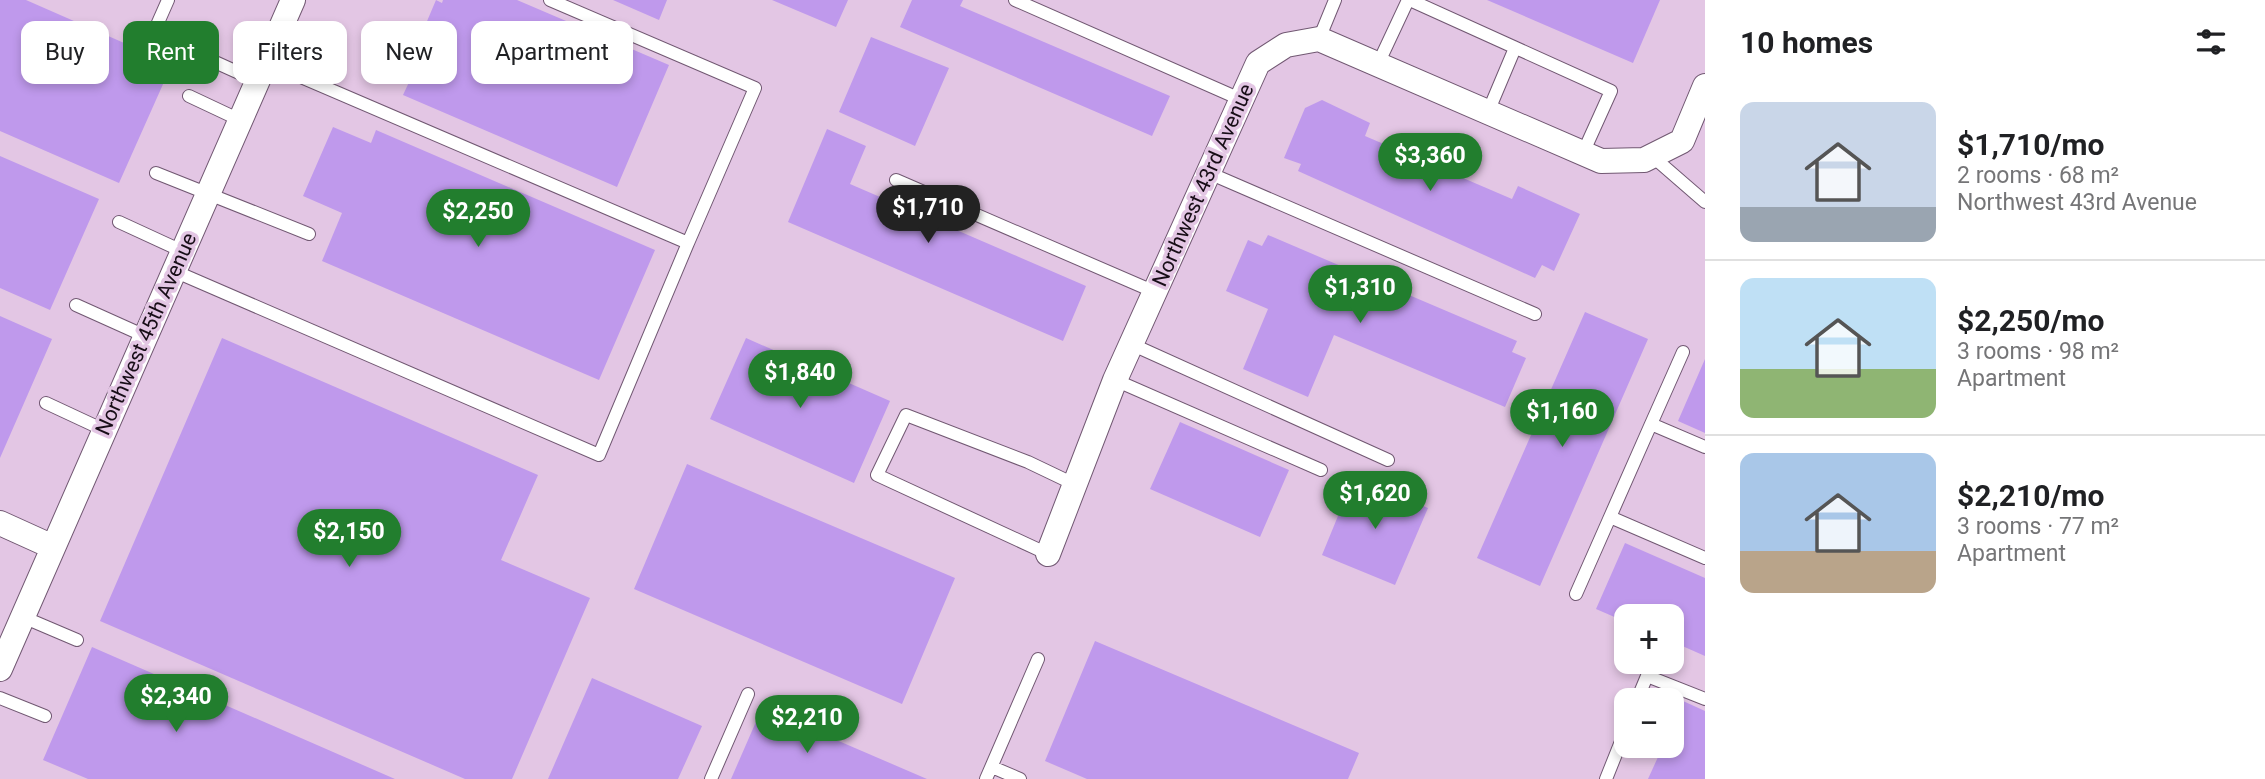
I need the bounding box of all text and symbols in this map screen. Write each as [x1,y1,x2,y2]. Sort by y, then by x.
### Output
chip: Buy [21,21,109,84]
chip: Rent [123,21,219,84]
chip: Filters [233,21,347,84]
chip: New [361,21,457,84]
chip: Apartment [471,21,633,84]
icon: filters [2192,23,2230,61]
text: 10 homes [1740,25,1873,60]
street label: Northwest 43rd Avenue [1147,80,1259,290]
text: $1,710/mo [1957,127,2105,162]
icon: home [1796,130,1880,214]
pin: $3,360 [1373,134,1487,193]
text: $3,360 [1394,142,1466,169]
text: 2 rooms · 68 m² [1957,162,2119,189]
pin: $1,710 [871,186,985,245]
text: Northwest 43rd Avenue [1957,189,2197,216]
pin: $2,250 [421,190,535,249]
text: $1,710 [892,194,964,221]
text: $2,250 [442,198,514,225]
street label: Northwest 45th Avenue [91,229,201,439]
pin: $1,310 [1303,266,1417,325]
text: $1,310 [1324,274,1396,301]
text: $2,250/mo [1957,303,2105,338]
icon: home [1796,306,1880,390]
text: 3 rooms · 98 m² [1957,338,2119,365]
pin: $1,840 [743,350,857,410]
text: $1,840 [764,359,836,386]
text: Apartment [1957,365,2066,392]
pin: $1,160 [1505,390,1619,449]
text: $1,160 [1526,398,1598,425]
pin: $1,620 [1318,472,1432,531]
text: $2,210/mo [1957,478,2105,513]
text: $1,620 [1339,480,1411,507]
icon: home [1796,481,1880,565]
pin: $2,150 [292,510,406,569]
text: 3 rooms · 77 m² [1957,513,2119,540]
text: $2,150 [313,518,385,545]
text: Apartment [1957,540,2066,567]
map controls [1614,604,1684,758]
button: + [1614,604,1684,674]
pin: $2,340 [119,674,233,734]
text: $2,340 [140,683,212,710]
button: − [1614,688,1684,758]
pin: $2,210 [750,696,864,755]
text: $2,210 [771,704,843,731]

